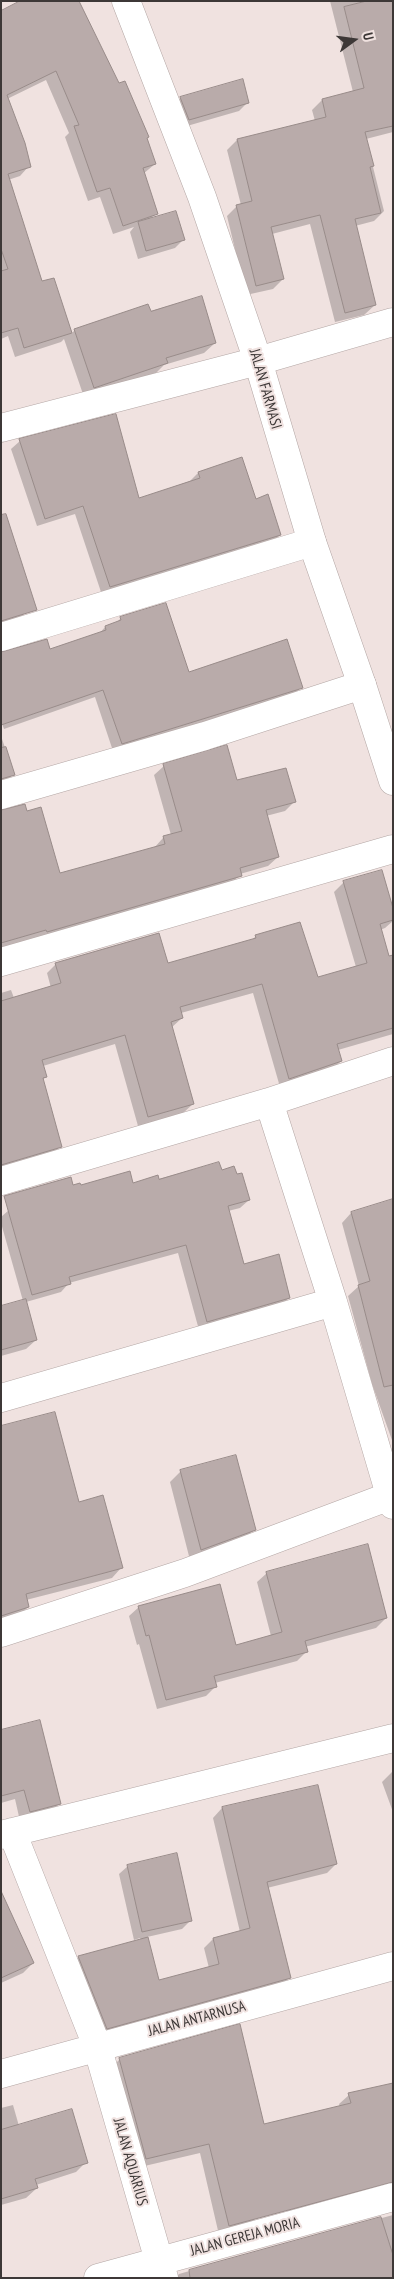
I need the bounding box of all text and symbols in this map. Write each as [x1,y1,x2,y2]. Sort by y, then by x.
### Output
north arrow [329,15,379,65]
text: U [359,31,378,42]
street label: JALAN FARMASI [245,347,285,431]
street label: JALAN ANTARNUSA [146,1997,248,2041]
street label: JALAN AQUARIUS [109,2116,151,2208]
street label: JALAN GEREJA MORIA [188,2214,302,2260]

